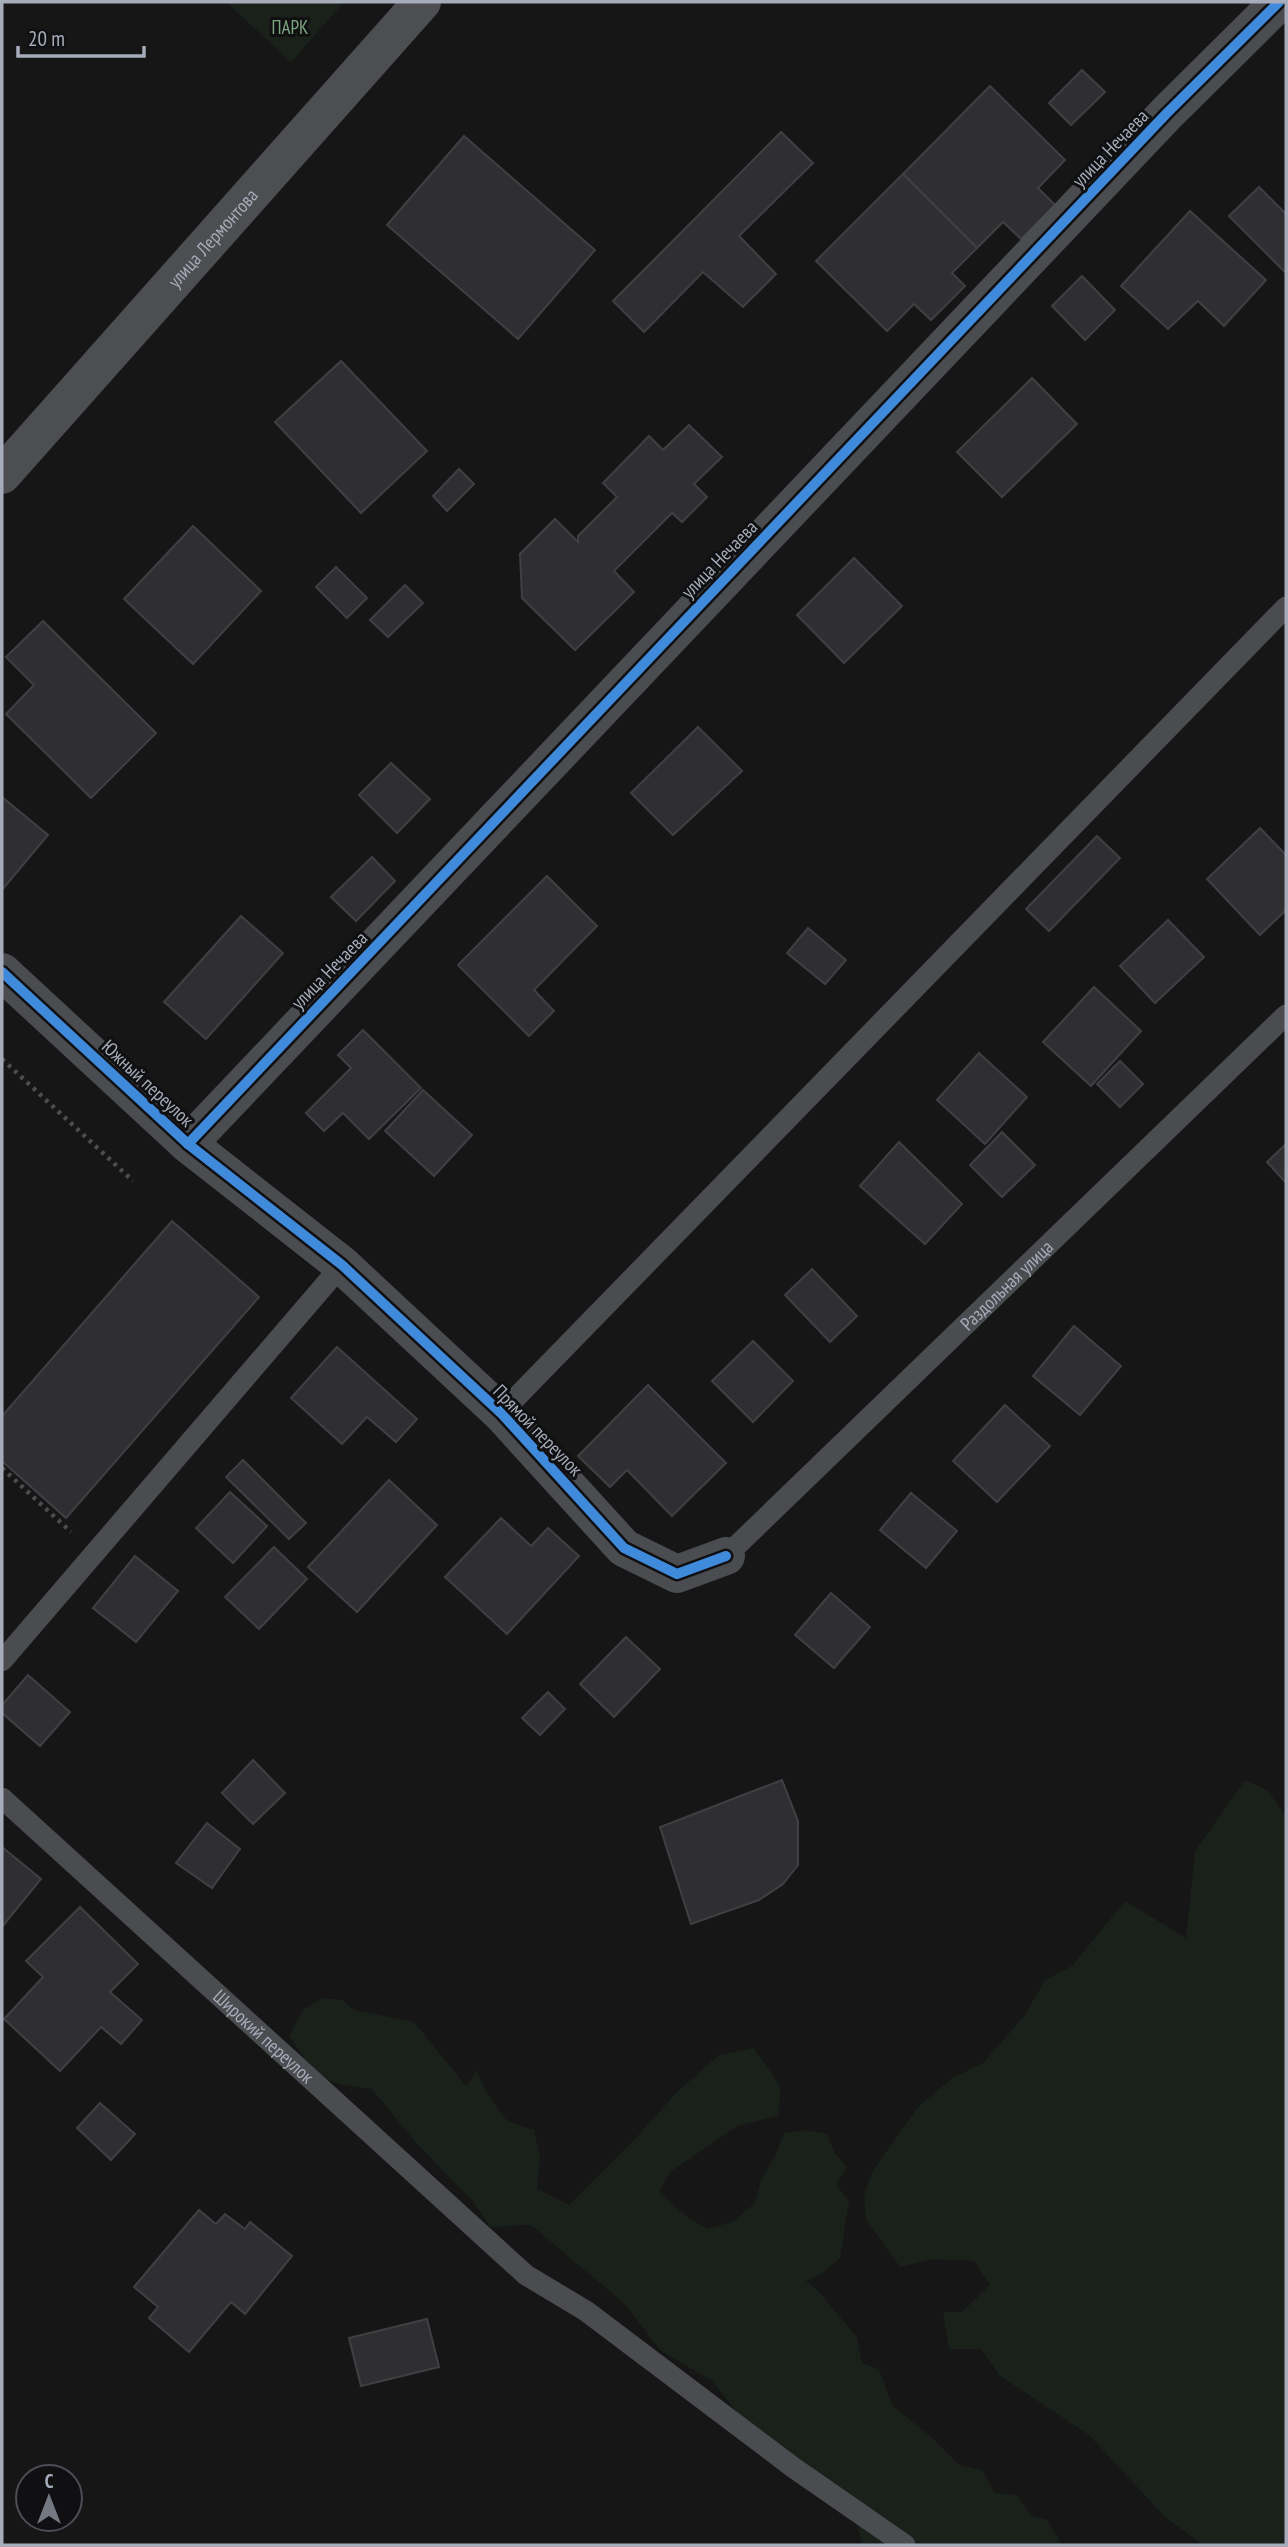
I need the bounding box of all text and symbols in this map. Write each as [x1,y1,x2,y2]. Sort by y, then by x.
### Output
scale bar [18,14,144,58]
park label: ПАРК [272,15,308,39]
text: 20 m [28,25,65,52]
street label: улица Нечаева [1067,104,1153,192]
street label: улица Лермонтова [162,183,263,292]
street label: улица Нечаева [676,515,762,603]
street label: улица Нечаева [286,926,372,1014]
street label: Южный переулок [97,1034,199,1132]
street label: Раздольная улица [955,1235,1058,1335]
street label: Прямой переулок [488,1379,588,1481]
street label: Широкий переулок [208,1984,320,2089]
north arrow [14,2463,84,2533]
text: С [45,2469,54,2493]

